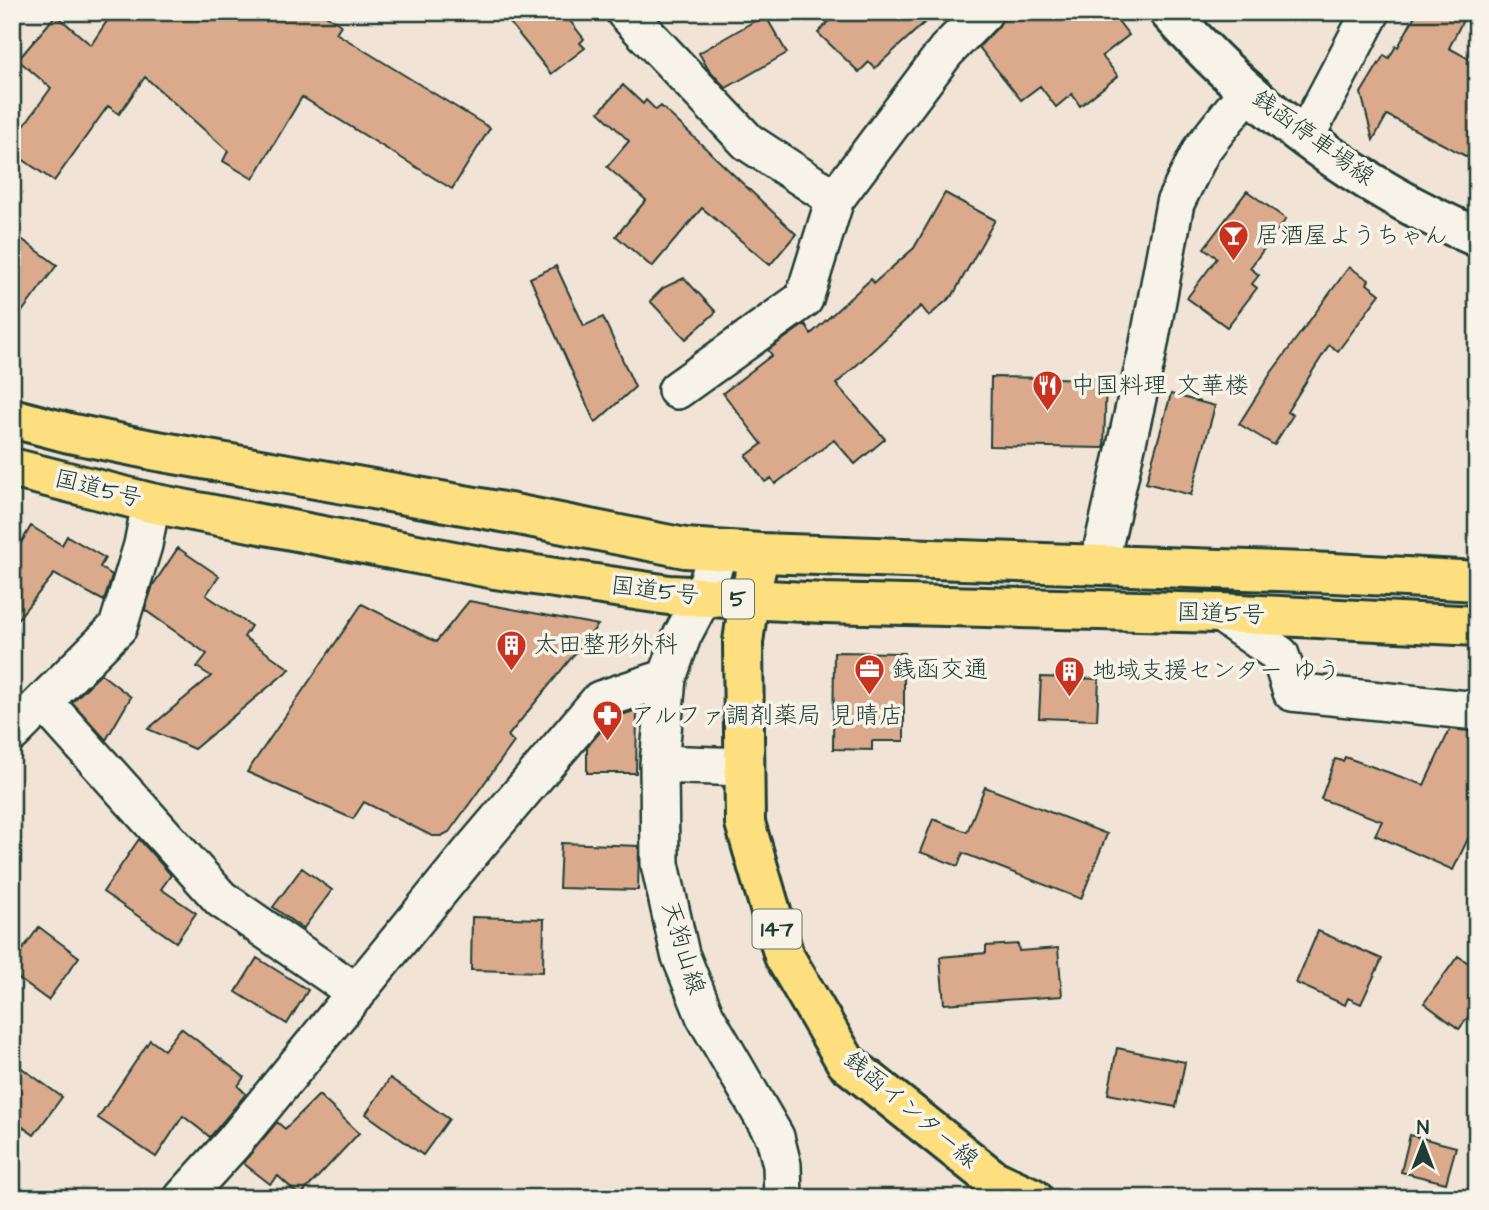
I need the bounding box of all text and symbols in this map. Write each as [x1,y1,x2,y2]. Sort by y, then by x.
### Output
street label: 銭函停車場線 [1245,82,1381,194]
bar icon: 居酒屋ようちゃん [1216,219,1250,263]
place label: 居酒屋ようちゃん [1256,219,1448,253]
restaurant icon: 中国料理 文華楼 [1031,369,1065,413]
place label: 中国料理 文華楼 [1071,369,1249,403]
street label: 国道5号 [51,462,145,516]
street label: 国道5号 [609,569,701,613]
road number: 5 [722,580,754,618]
street label: 国道5号 [1176,595,1266,633]
building icon: 太田整形外科 [494,628,528,672]
place label: 太田整形外科 [534,628,678,662]
office icon: 銭函交通 [852,653,886,697]
place label: 銭函交通 [892,653,988,687]
building icon: 地域支援センター ゆう [1052,654,1086,698]
place label: 地域支援センター ゆう [1092,654,1341,688]
pharmacy icon: アルファ調剤薬局 見晴店 [591,699,625,743]
place label: アルファ調剤薬局 見晴店 [631,699,903,733]
street label: 天狗山線 [653,897,713,999]
road number: 147 [752,910,802,948]
street label: 銭函インター線 [836,1043,986,1177]
north arrow [1388,1108,1458,1178]
text: N [1417,1115,1429,1142]

